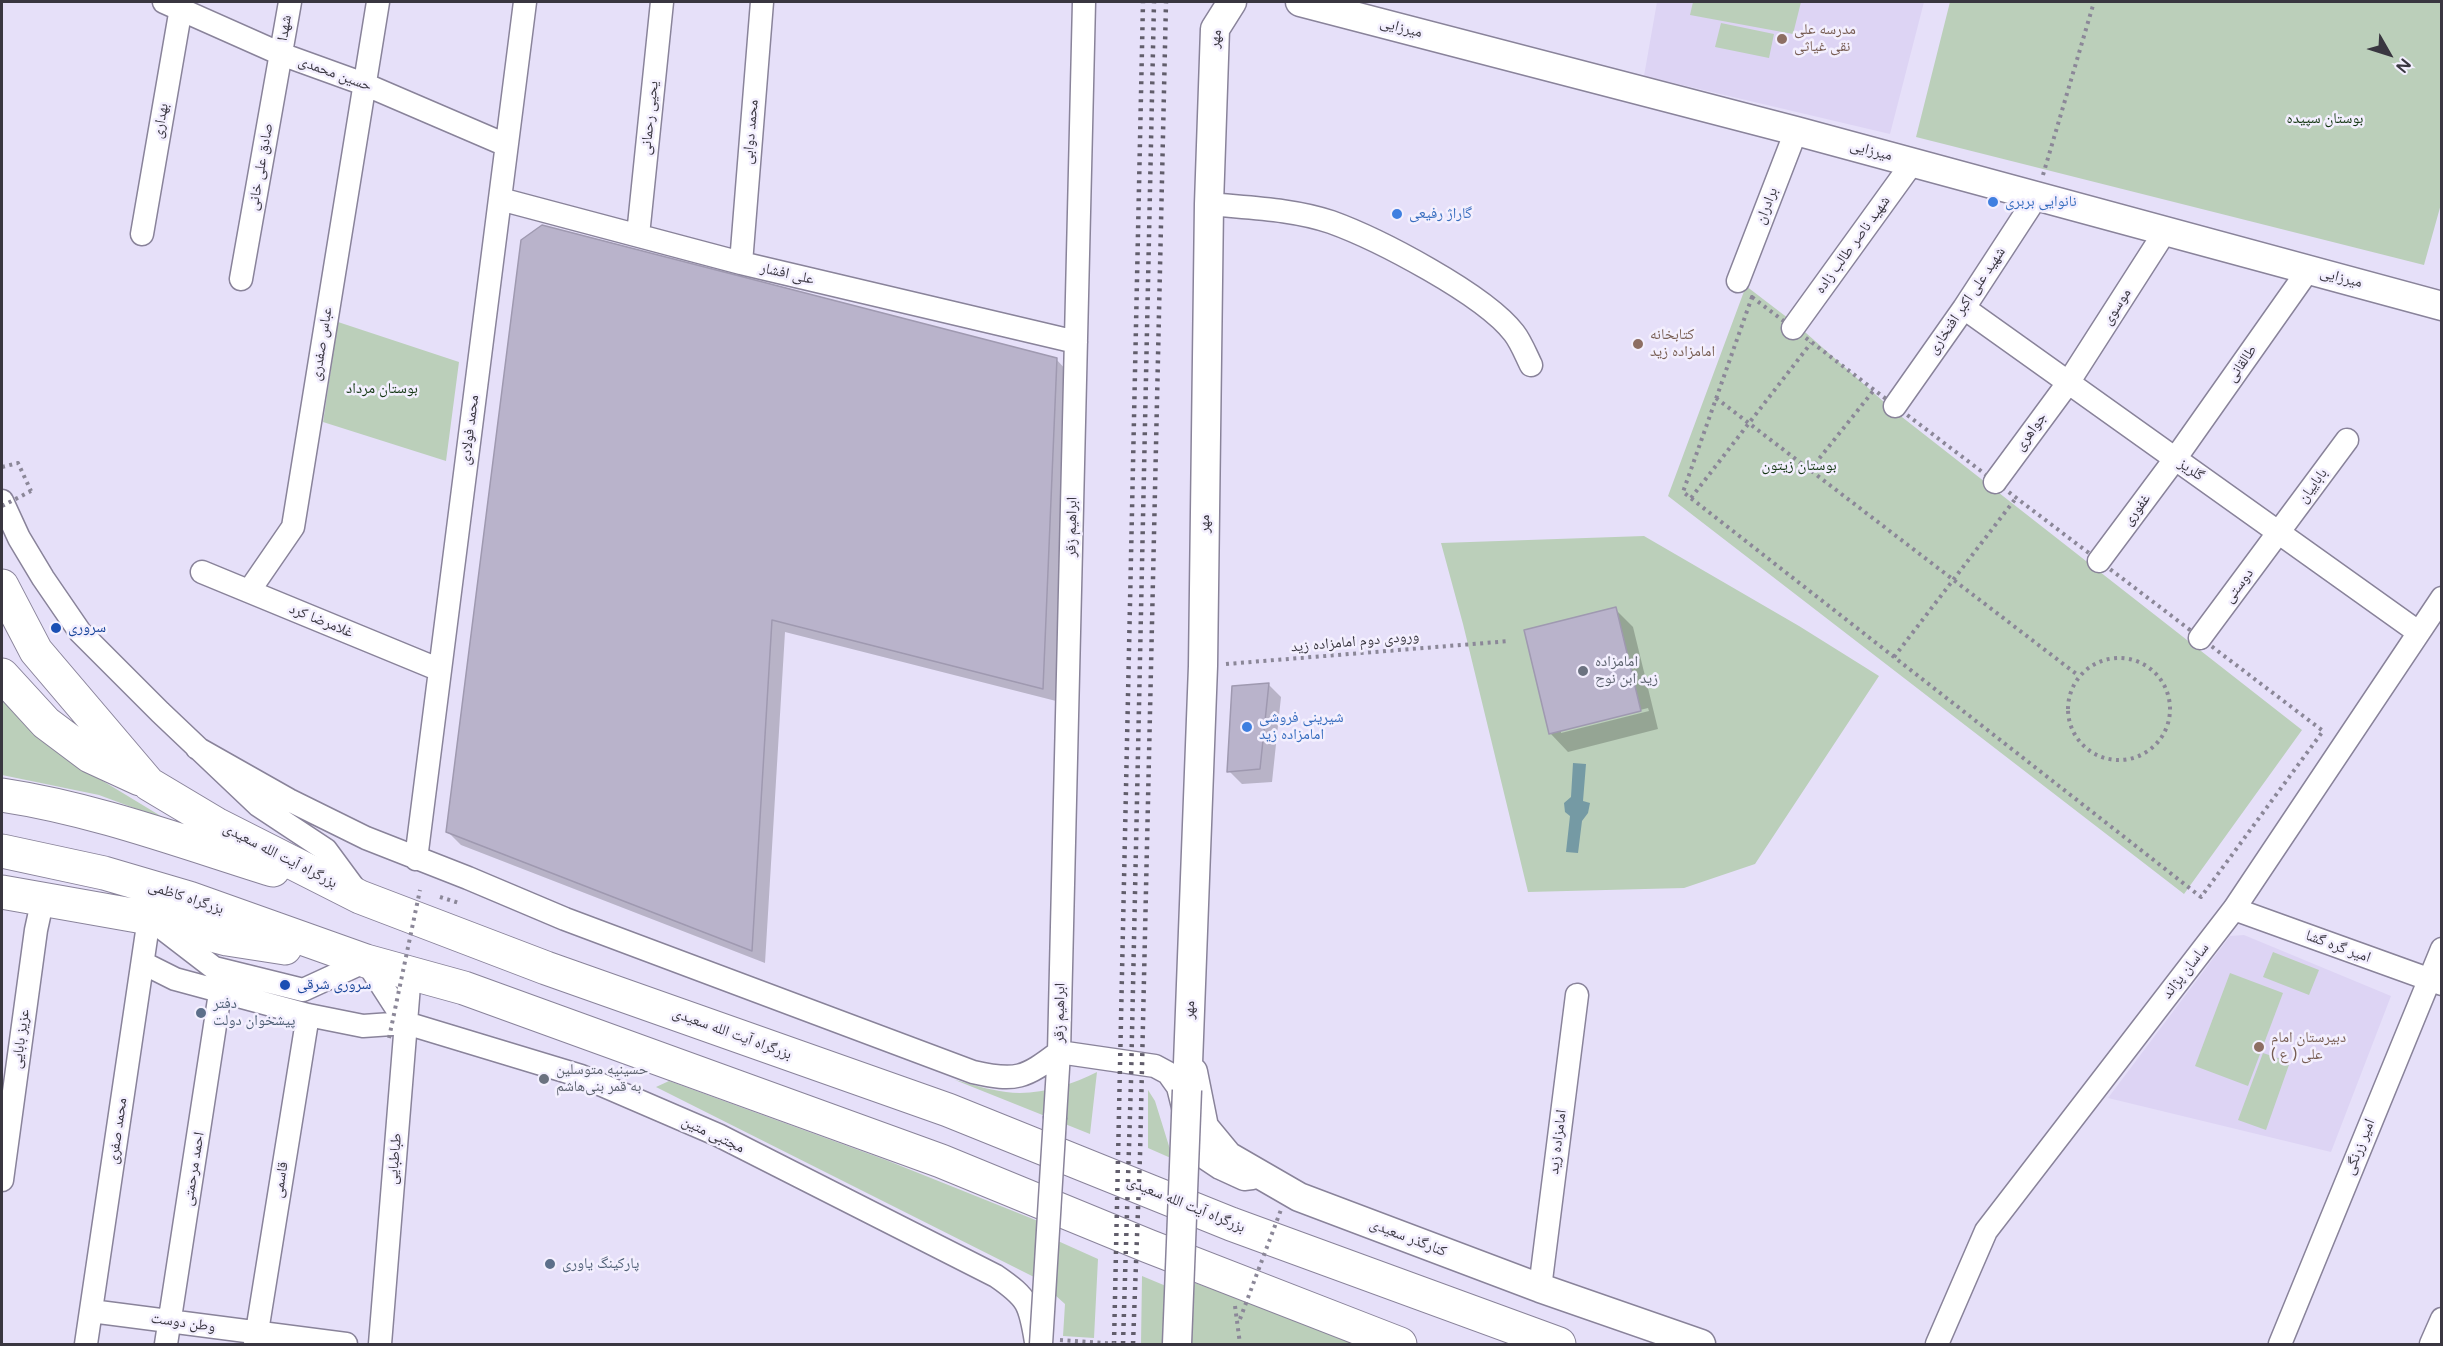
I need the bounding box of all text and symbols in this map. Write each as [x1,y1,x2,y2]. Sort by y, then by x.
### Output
street label: شهدا [274,14,296,42]
street label: میرزایی [1378,14,1424,42]
place label: مدرسه علی نقی غیاثی [1794,21,1856,56]
north arrow [2359,24,2419,84]
street label: مهر [1206,29,1226,49]
marker: مدرسه علی نقی غیاثی [1775,32,1789,46]
street label: حسین محمدی [296,52,374,96]
text: N [2391,54,2415,77]
street label: یحیی رحمانی [637,80,663,156]
street label: محمد دوابی [739,99,763,165]
street label: بهداری [149,102,173,140]
park label: بوستان سپیده [2287,110,2363,128]
street label: صادق علی خانی [244,122,278,212]
street label: میرزایی [1848,137,1894,165]
street label: برادران [1752,185,1782,227]
street label: شهید ناصر طالب زاده [1812,193,1894,297]
place label: نانوایی بربری [2005,193,2077,211]
marker: نانوایی بربری [1986,195,2000,209]
place label: گاراژ رفیعی [1409,205,1472,223]
marker: گاراژ رفیعی [1390,207,1404,221]
street label: شهید علی اکبر افتخاری [1924,244,2010,358]
street label: علی افشار [758,259,816,289]
street label: میرزایی [2318,264,2364,292]
street label: موسوی [2099,285,2135,329]
street label: عباس صفدری [307,306,337,382]
place label: کتابخانه امامزاده زید [1650,326,1715,361]
marker: کتابخانه امامزاده زید [1631,337,1645,351]
street label: طالقانی [2223,342,2261,386]
park label: بوستان مرداد [346,380,418,398]
street label: محمد فولادی [457,394,483,466]
street label: جواهری [2011,409,2051,455]
street label: گلریز [2175,455,2207,485]
park label: بوستان زیتون [1761,457,1837,475]
street label: باباییان [2294,465,2332,507]
street label: غفوری [2119,490,2155,530]
street label: ابراهیم زقر [1062,497,1082,557]
street label: مهر [1196,515,1214,533]
street label: دوستی [2220,565,2258,607]
street label: غلامرضا کرد [286,600,356,642]
place label: سروری [68,619,106,637]
marker: سروری [49,621,63,635]
street label: ورودی دوم امامزاده زید [1290,627,1420,657]
place label: امامزاده زید ابن نوح [1595,653,1658,688]
marker: امامزاده زید ابن نوح [1576,664,1590,678]
place label: شیرینی فروشی امامزاده زید [1259,709,1344,744]
marker: شیرینی فروشی امامزاده زید [1240,720,1254,734]
street label: بزرگراه آیت الله سعیدی [220,819,340,893]
street label: بزرگراه کاظمی [146,877,226,919]
street label: امیر گره گشا [2303,927,2373,967]
street label: ساسان پژاند [2159,939,2213,1003]
place label: سروری شرقی [297,976,371,994]
marker: سروری شرقی [278,978,292,992]
street label: ابراهیم زقر [1050,983,1070,1043]
place label: دفتر پیشخوان دولت [213,995,295,1030]
street label: مهر [1181,1000,1199,1020]
street label: بزرگراه آیت الله سعیدی [670,1004,794,1064]
marker: دفتر پیشخوان دولت [194,1006,208,1020]
street label: عزیز بابایی [8,1008,34,1070]
place label: دبیرستان امام علی ( ع ) [2271,1029,2346,1064]
marker: دبیرستان امام علی ( ع ) [2252,1040,2266,1054]
place label: حسینیه متوسلین به قمر بنی‌هاشم [556,1061,648,1096]
marker: حسینیه متوسلین به قمر بنی‌هاشم [537,1072,551,1086]
street label: محمد صفری [104,1097,132,1165]
street label: امامزاده زید [1545,1109,1571,1175]
street label: مجتبی متین [679,1113,747,1157]
street label: امیر زرنگی [2341,1116,2379,1178]
street label: احمد مرحمتی [179,1131,209,1207]
street label: طباطبایی [384,1133,406,1185]
street label: قاسمی [269,1161,293,1199]
street label: بزرگراه آیت الله سعیدی [1124,1173,1248,1237]
street label: کنارگذر سعیدی [1367,1215,1449,1261]
place label: پارکینگ یاوری [562,1255,639,1273]
marker: پارکینگ یاوری [543,1257,557,1271]
street label: وطن دوست [150,1310,216,1336]

